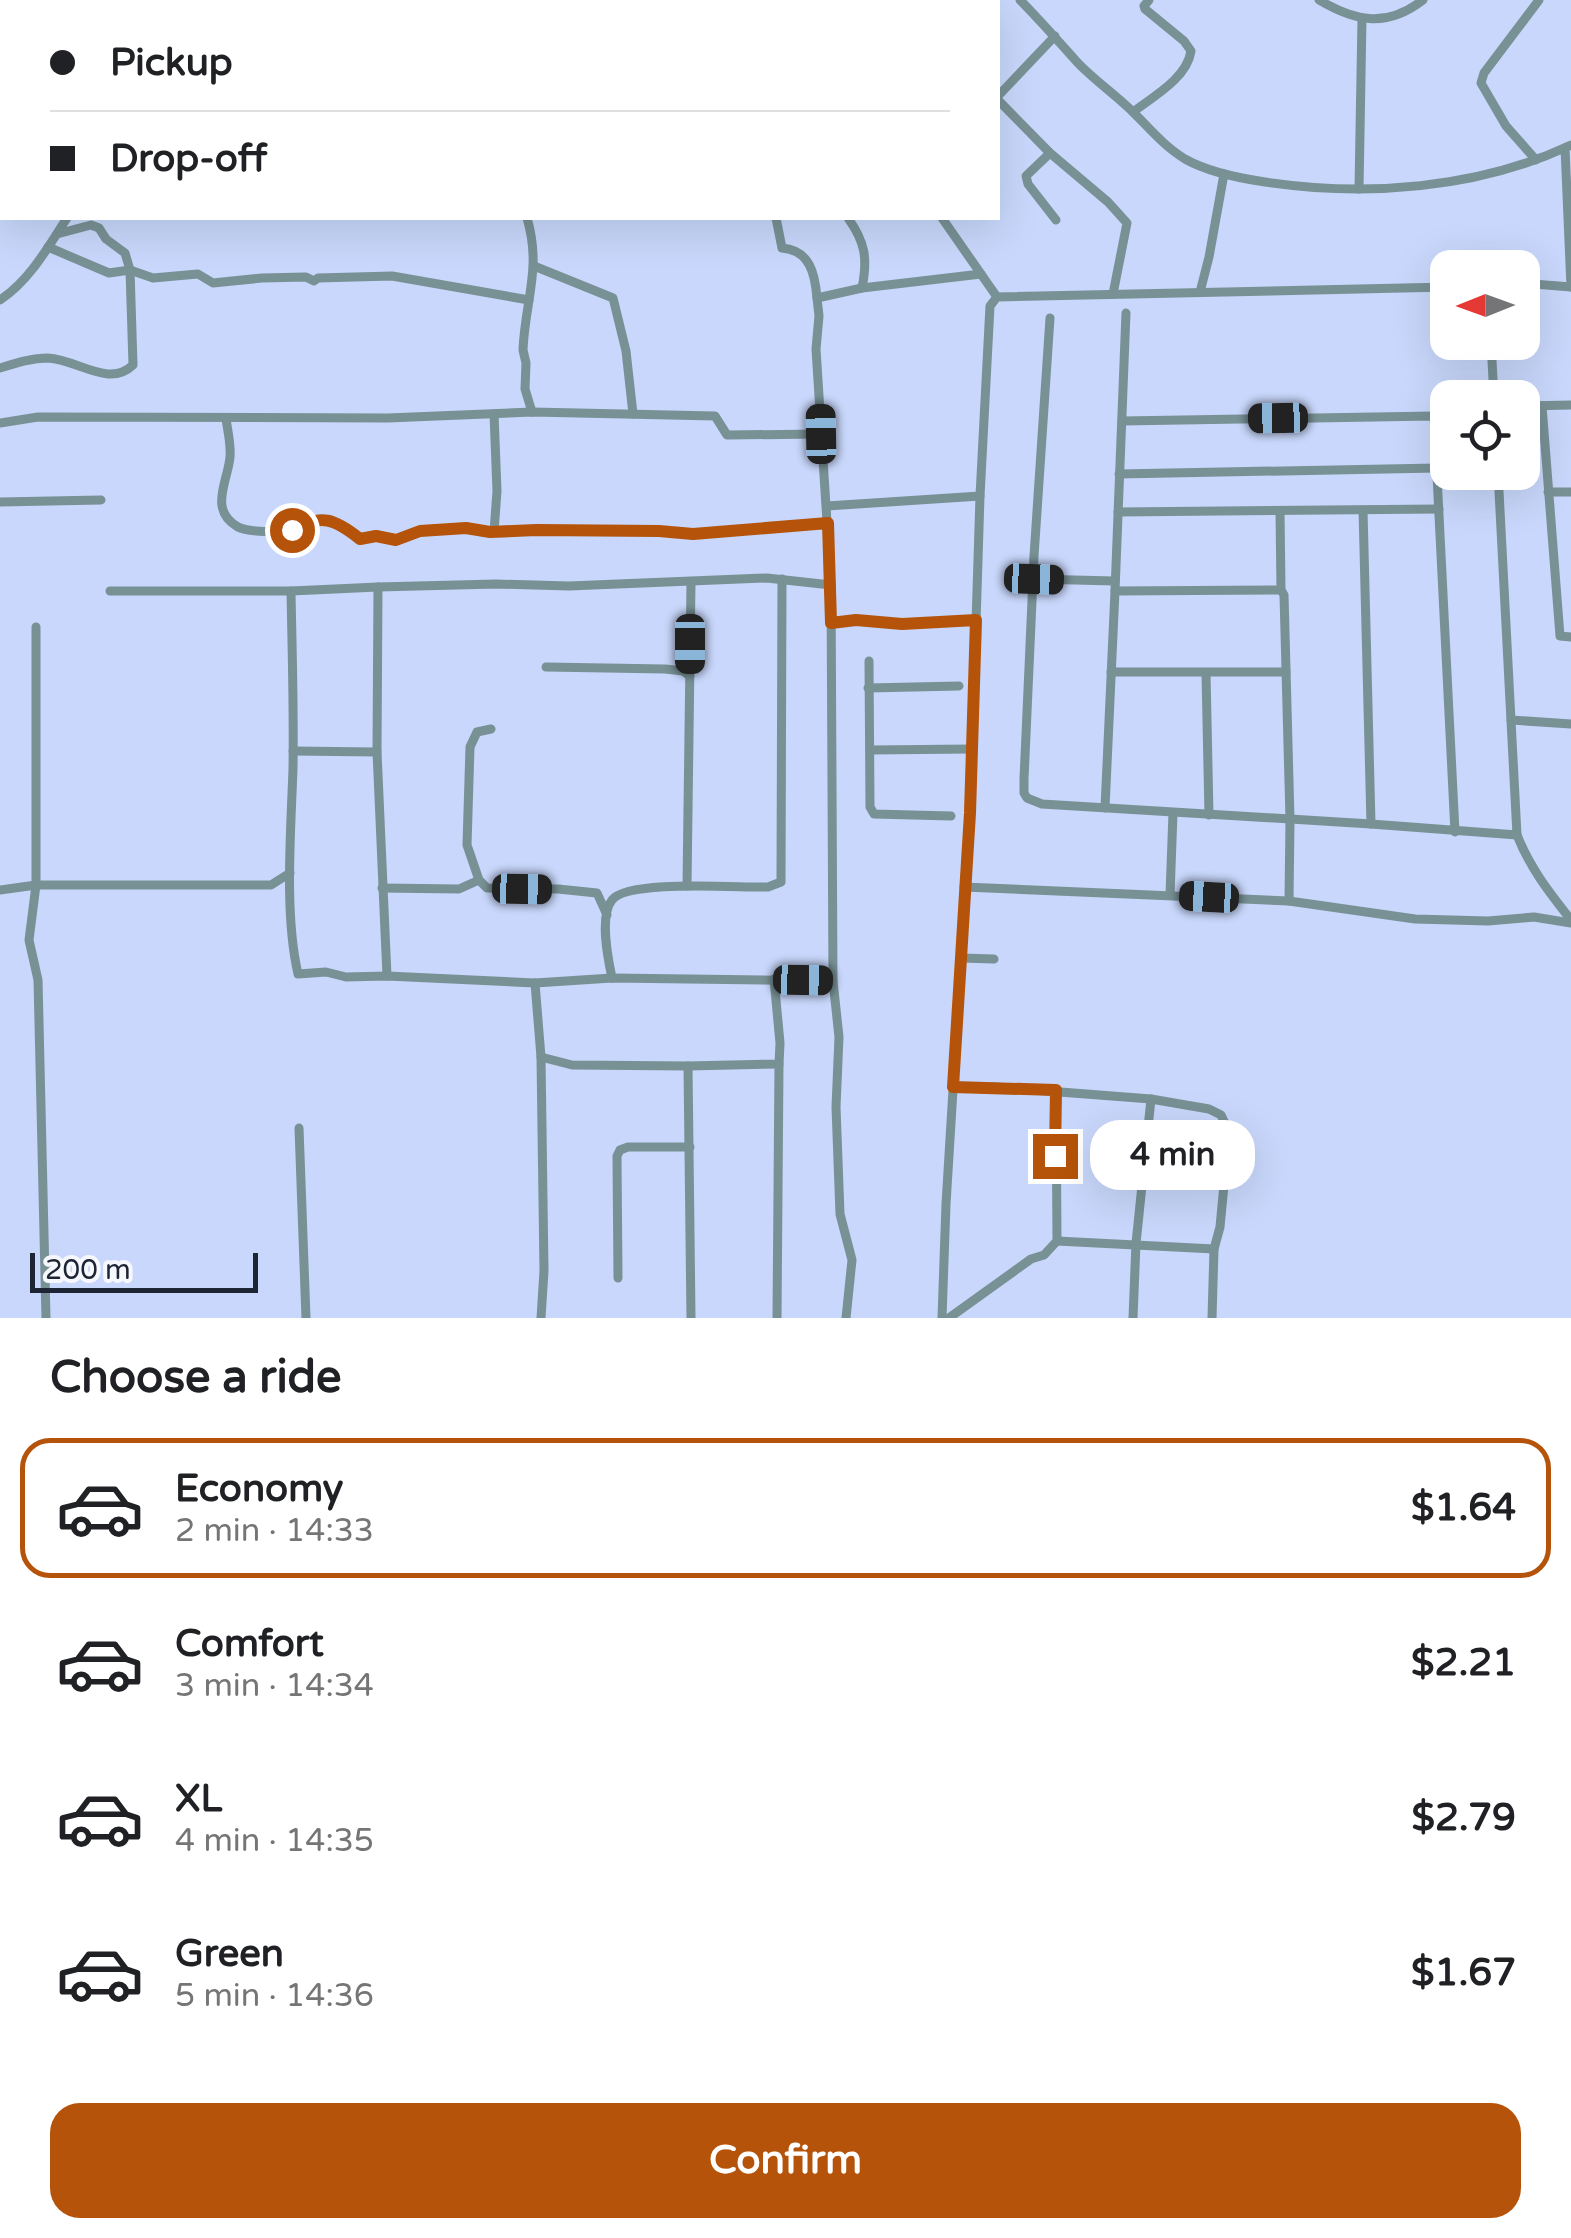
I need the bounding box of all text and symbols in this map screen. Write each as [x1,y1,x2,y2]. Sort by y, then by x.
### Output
text: Pickup [110,40,233,86]
text: Drop-off [110,136,267,182]
north arrow [1430,250,1540,360]
map controls [1430,250,1540,490]
button: locate [1430,380,1540,490]
car [1248,402,1308,434]
car [805,404,837,464]
route start [270,508,315,553]
car [1003,563,1065,595]
car [675,614,705,674]
car [492,873,552,905]
car [1178,880,1240,914]
car [773,964,833,996]
callout: 4 min [1090,1121,1255,1191]
route end [1033,1134,1078,1179]
text: 4 min [1130,1136,1215,1174]
scale bar [30,1248,258,1292]
text: 200 m [45,1253,131,1287]
text: Choose a ride [50,1351,341,1405]
icon: car [55,1463,145,1553]
text: Economy [175,1466,343,1512]
text: $1.64 [1411,1485,1516,1531]
text: 2 min · 14:33 [175,1512,374,1550]
icon: car [55,1618,145,1708]
text: Comfort [175,1621,324,1667]
text: $2.21 [1411,1640,1516,1686]
text: 3 min · 14:34 [175,1667,374,1705]
icon: car [55,1773,145,1863]
text: XL [175,1776,222,1822]
text: $2.79 [1411,1795,1516,1841]
text: 4 min · 14:35 [175,1822,374,1860]
icon: car [55,1928,145,2018]
text: Green [175,1931,284,1977]
text: $1.67 [1411,1950,1516,1996]
text: 5 min · 14:36 [175,1977,374,2015]
button: Confirm [50,2103,1521,2218]

